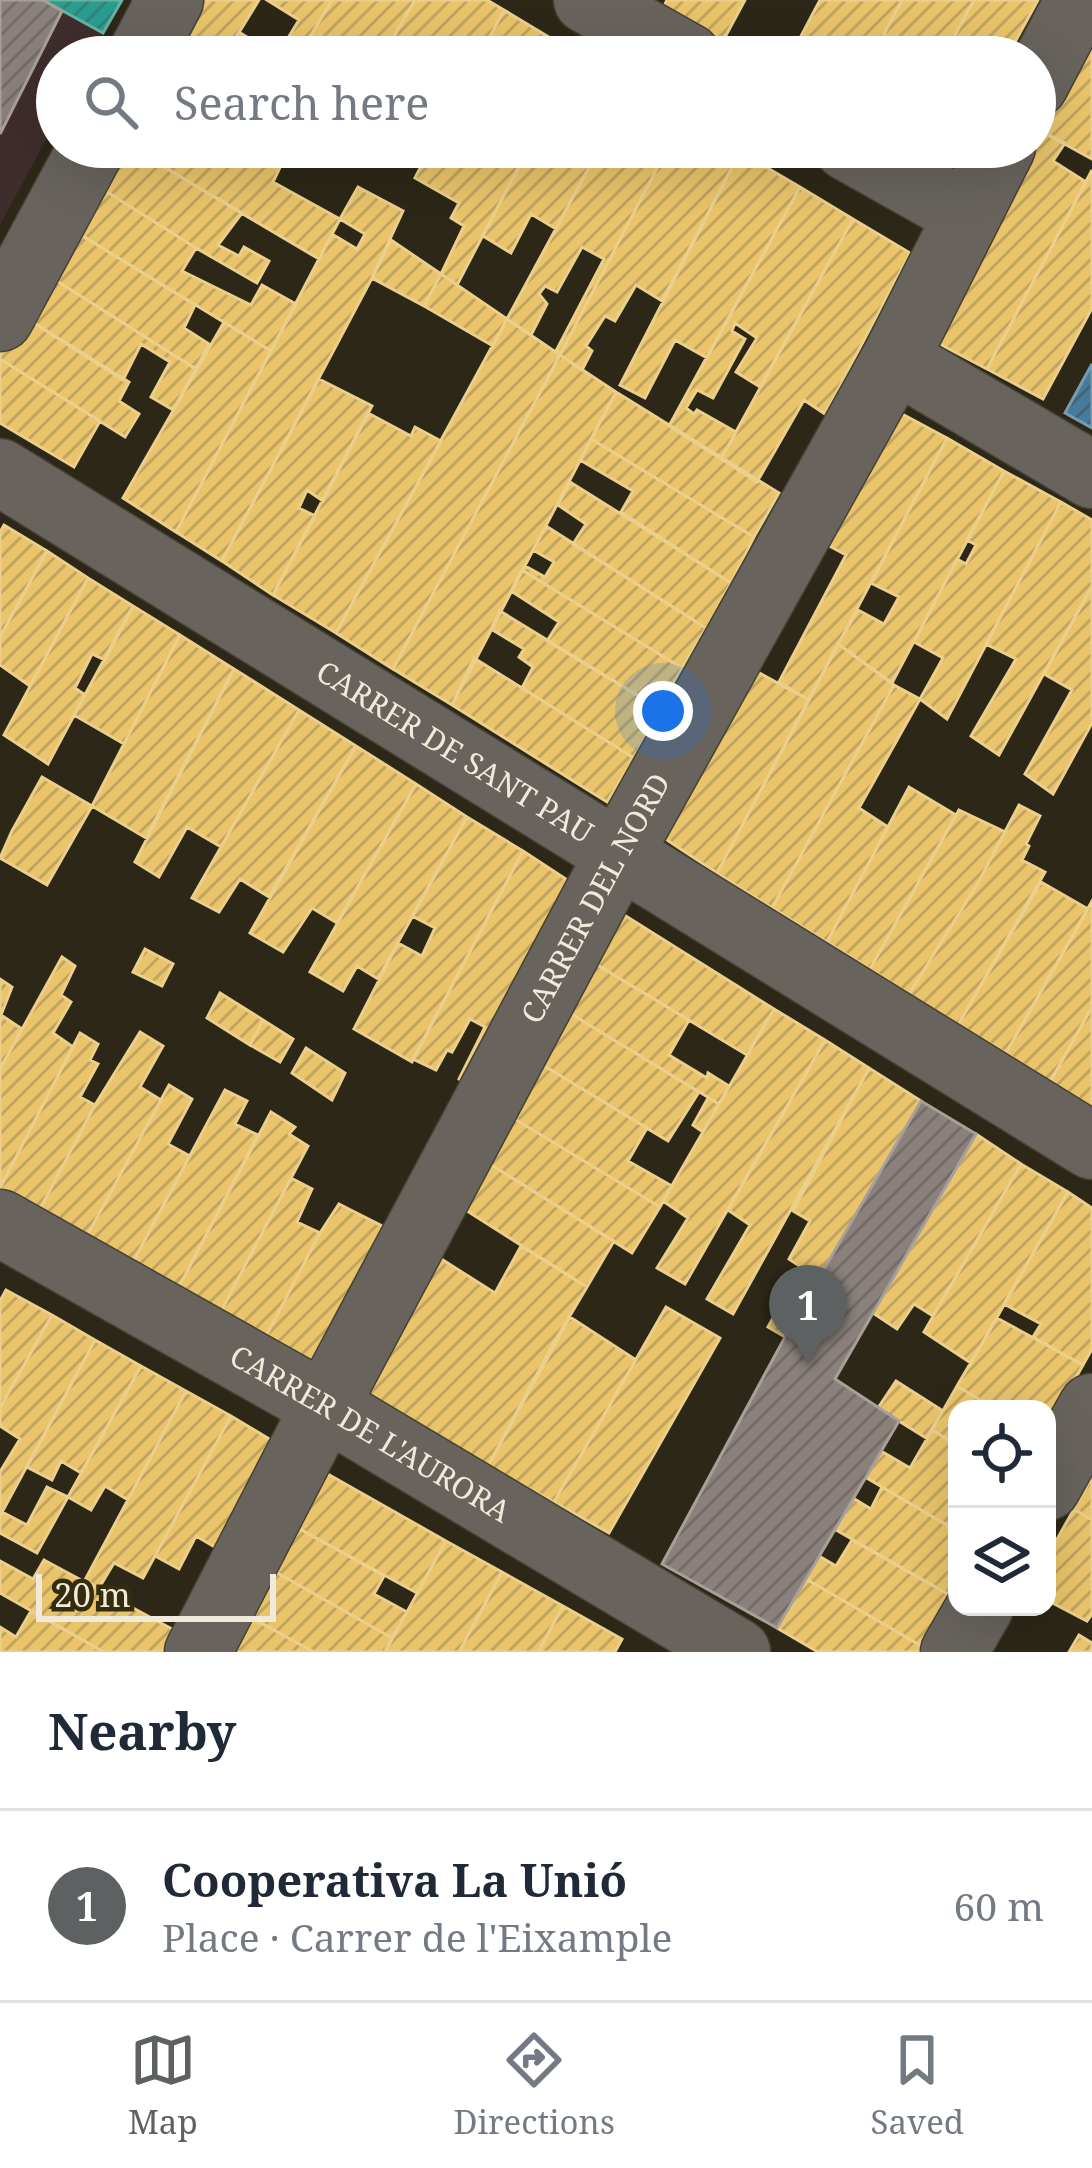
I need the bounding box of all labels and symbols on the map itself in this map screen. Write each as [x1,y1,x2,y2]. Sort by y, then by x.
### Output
street label: CARRER DE SANT PAU [309,650,602,852]
your location [633,681,693,741]
street label: CARRER DEL NORD [510,765,679,1030]
pin: 1 [769,1265,847,1364]
street label: CARRER DE L'AURORA [223,1335,519,1532]
scale bar [36,1568,276,1621]

